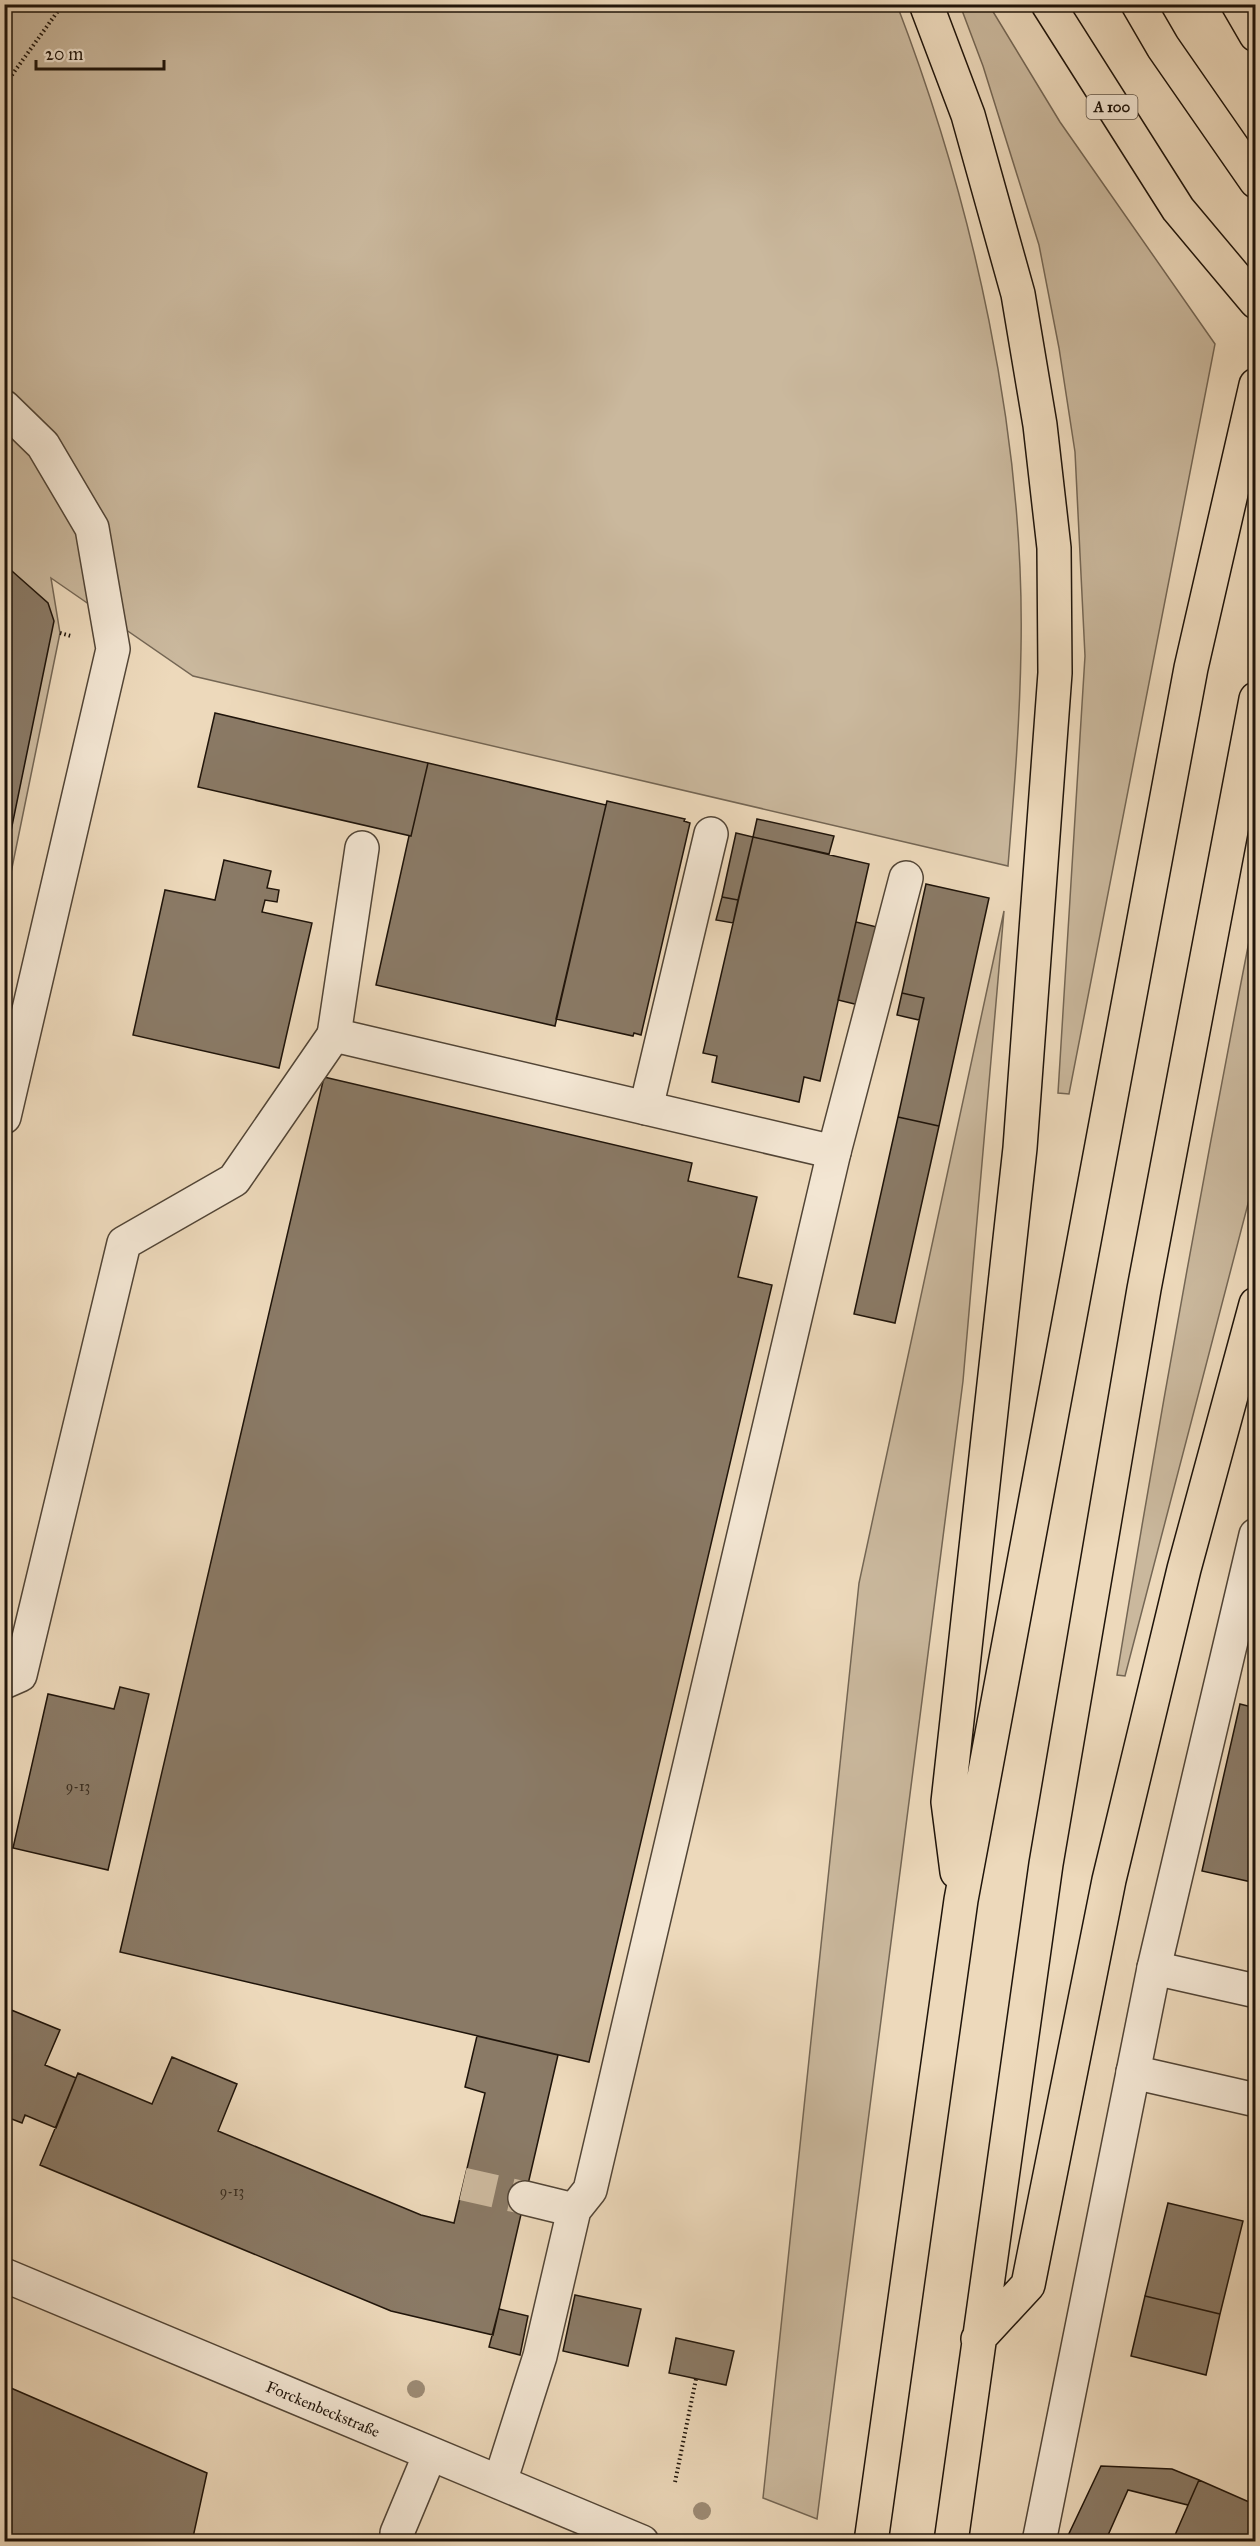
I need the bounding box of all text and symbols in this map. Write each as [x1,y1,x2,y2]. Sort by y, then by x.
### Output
scale bar [36,33,164,71]
text: 20 m [45,43,83,65]
road number: A 100 [1086,95,1138,119]
house number: 9-13 [66,1778,90,1795]
house number: 9-13 [220,2183,244,2200]
street label: Forckenbeckstraße [264,2376,383,2441]

